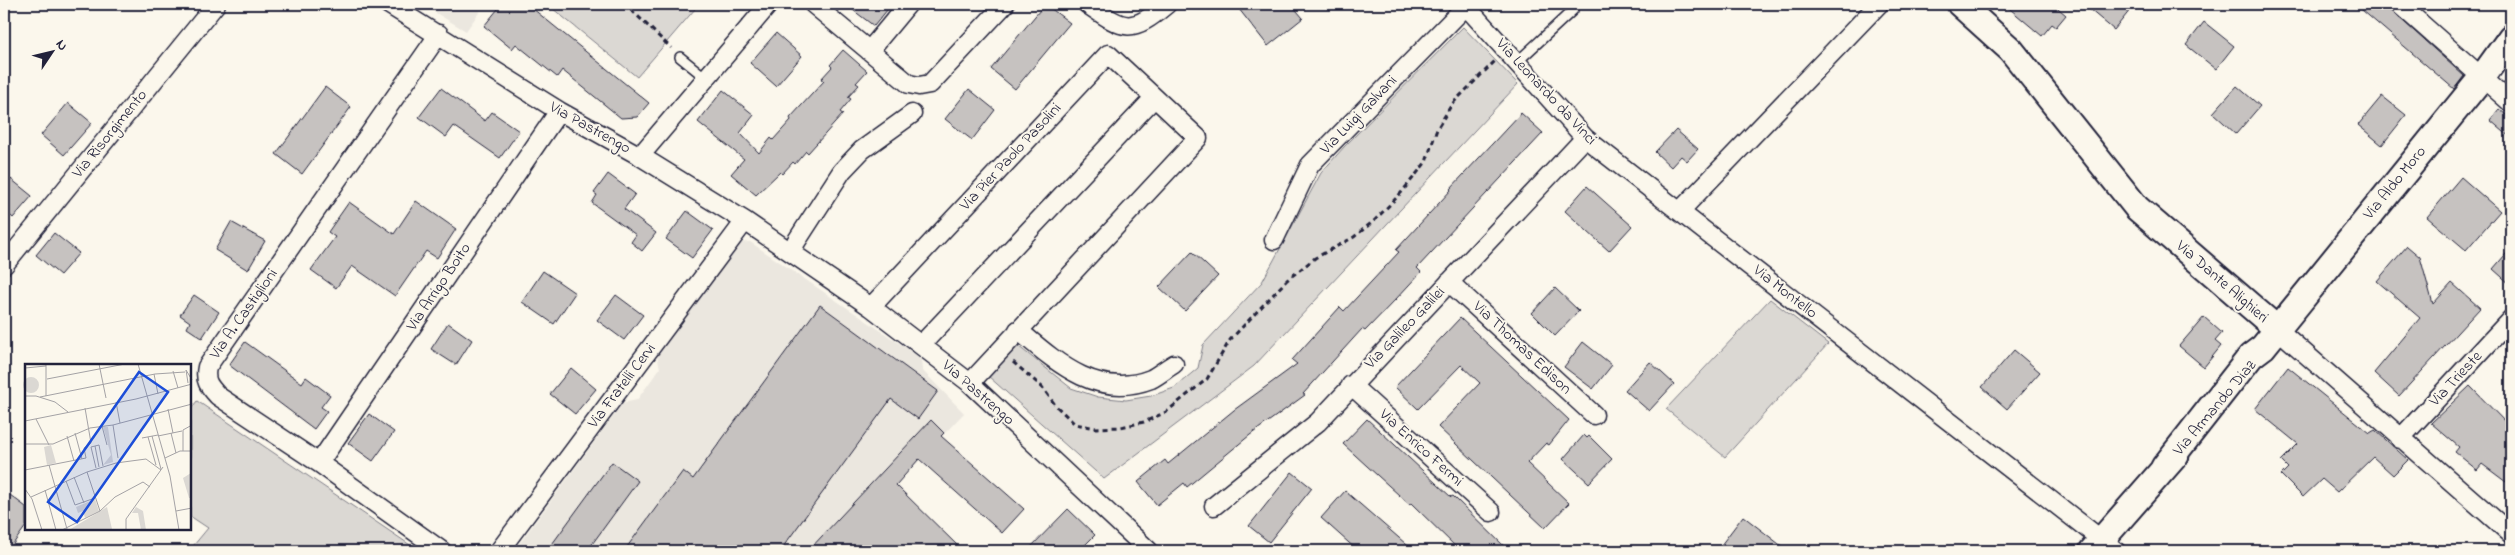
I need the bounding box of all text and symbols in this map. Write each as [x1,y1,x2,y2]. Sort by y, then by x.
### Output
north arrow [28,28,78,78]
street label: Via Leonardo da Vinci [1489,32,1602,151]
text: N [50,36,73,55]
street label: Via Luigi Galvani [1314,70,1403,161]
street label: Via Risorgimento [66,84,153,184]
street label: Via Pastrengo [544,95,635,160]
street label: Via Pier Paolo Pasolini [954,97,1068,217]
street label: Via Aldo Moro [2357,141,2432,226]
street label: Via Dante Alighieri [2170,234,2274,329]
street label: Via Arrigo Boito [400,238,477,337]
street label: Via Montello [1747,259,1822,325]
street label: Via A. Castiglioni [203,264,284,365]
street label: Via Galileo Galilei [1358,281,1451,376]
street label: Via Thomas Edison [1466,295,1577,401]
street label: Via Fratelli Cervi [581,338,662,434]
street label: Via Trieste [2423,345,2489,413]
street label: Via Pastrengo [935,354,1020,432]
street label: Via Armando Diaz [2167,355,2263,462]
inset map [25,364,191,530]
street label: Via Enrico Fermi [1373,403,1469,493]

